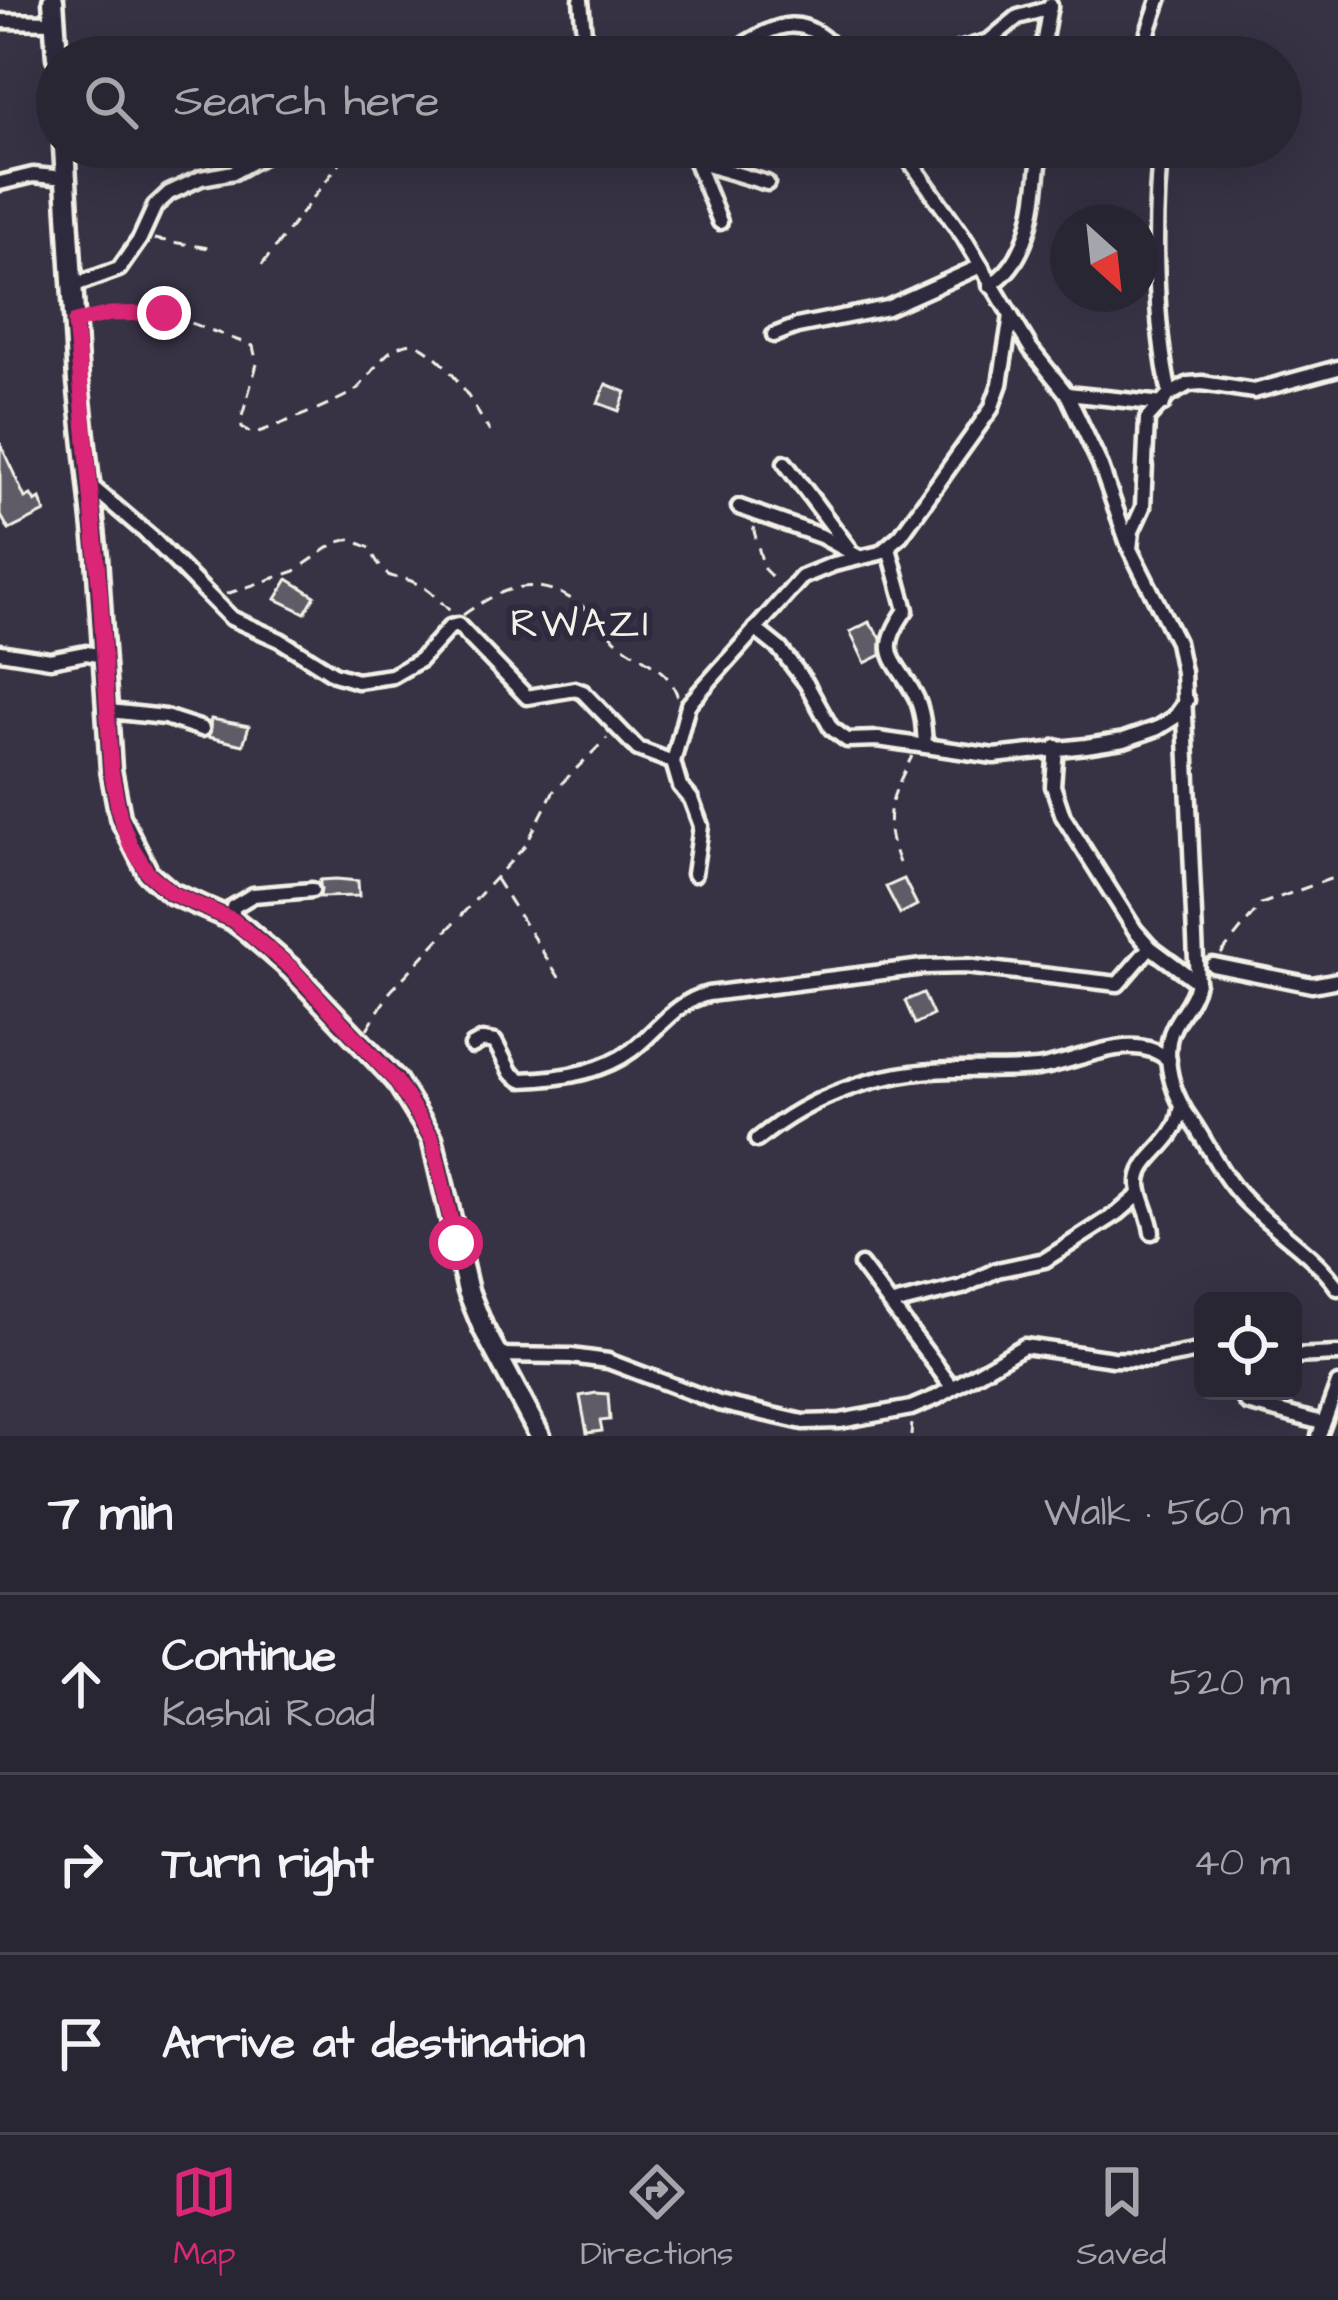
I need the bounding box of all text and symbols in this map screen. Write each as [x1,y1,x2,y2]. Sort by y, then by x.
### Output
search box [36,36,1302,168]
icon: search [78,69,144,135]
text: Search here [174,71,440,133]
north arrow [1050,204,1158,312]
route end [137,286,191,340]
district label: RWAZI [511,598,651,652]
route start [429,1216,483,1270]
map controls [1194,1292,1302,1400]
button: locate [1194,1292,1302,1400]
text: 7 min [48,1479,173,1550]
text: Walk · 560 m [1044,1487,1290,1541]
text: Continue [162,1626,336,1688]
icon: ahead [48,1651,114,1717]
text: 520 m [1169,1657,1290,1711]
text: Kashai Road [162,1688,375,1742]
icon: right [48,1831,114,1897]
text: Turn right [162,1833,374,1895]
text: 40 m [1193,1837,1290,1891]
icon: arrive [48,2011,114,2077]
text: Arrive at destination [162,2013,585,2075]
tab: Map [171,2159,237,2277]
tab: Directions [580,2159,734,2277]
tab: Saved [1077,2159,1167,2277]

